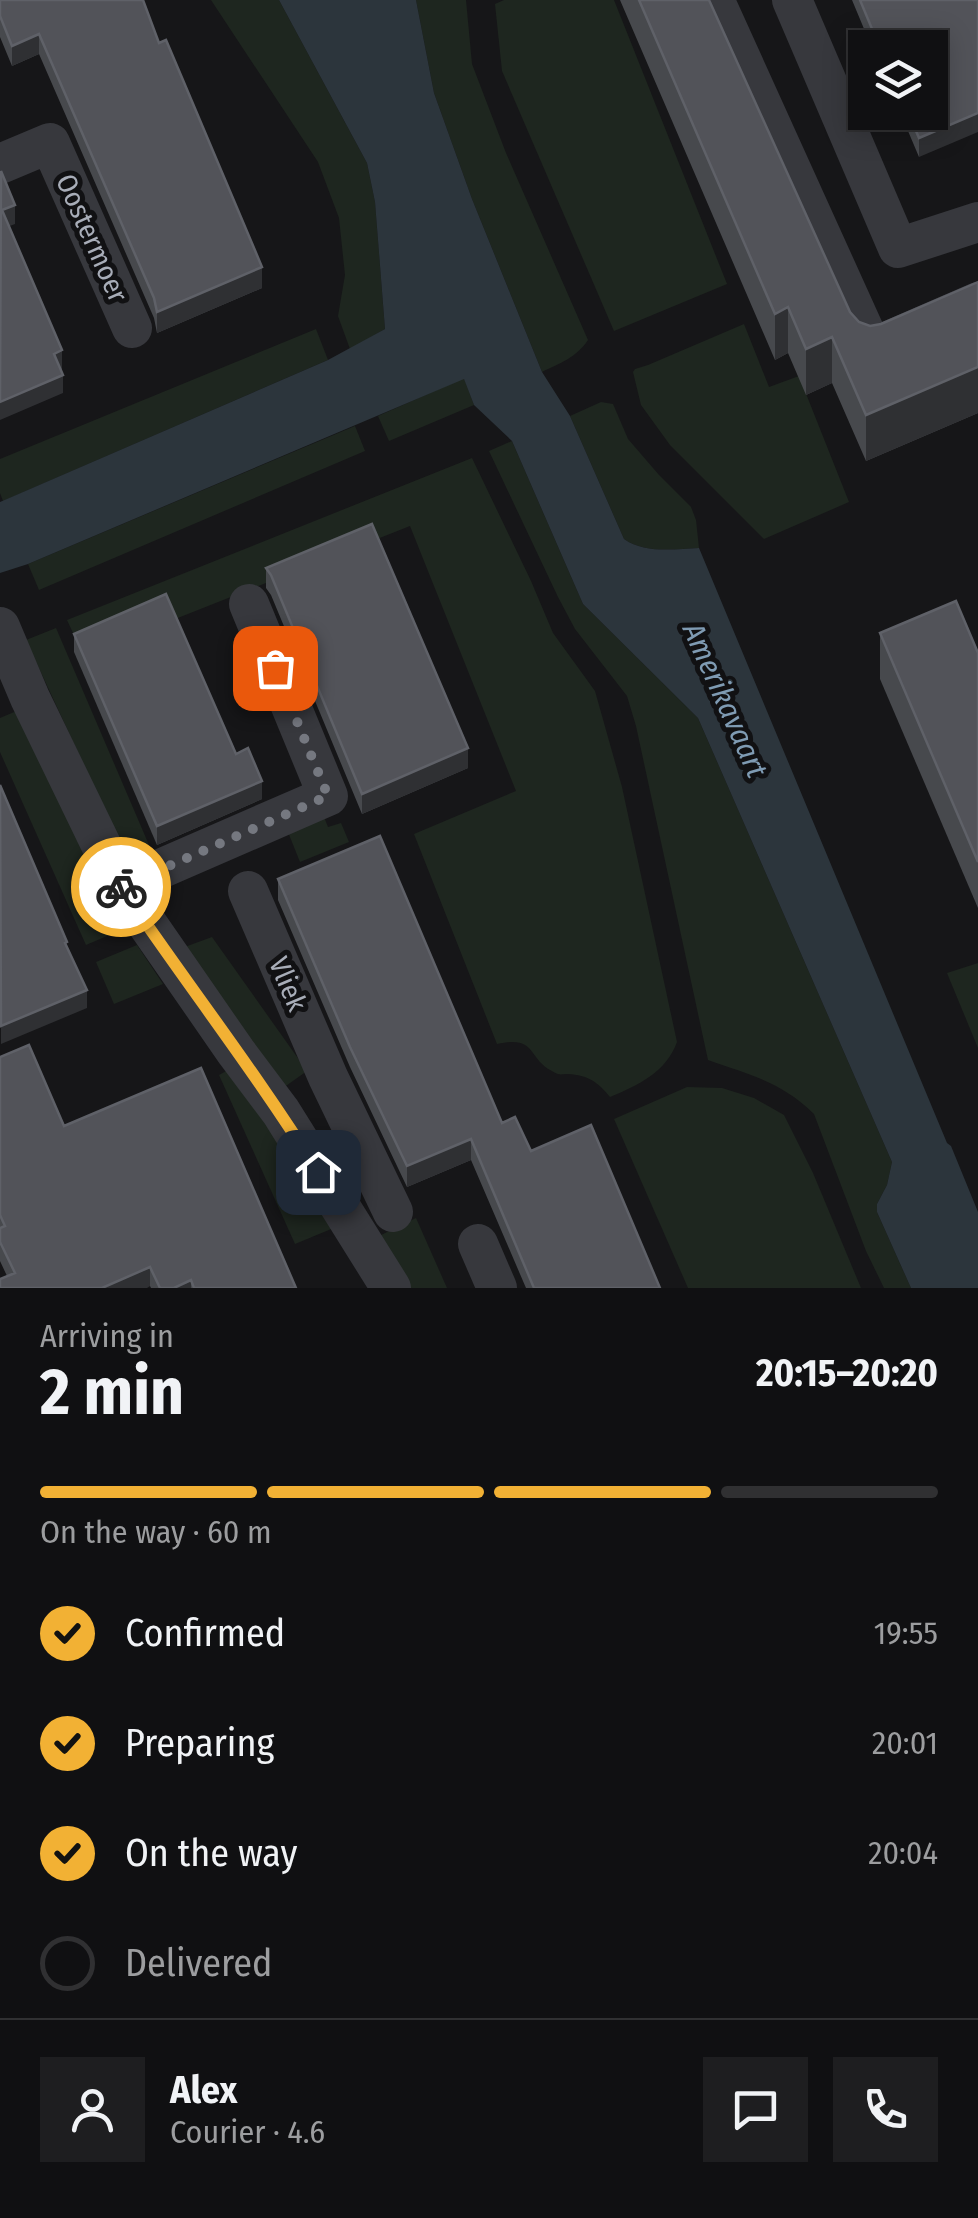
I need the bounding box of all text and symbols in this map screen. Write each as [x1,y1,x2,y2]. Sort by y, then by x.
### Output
map controls [848,30,948,130]
button: layers [848,30,948,130]
street label: Oostermoer [49,169,135,307]
water label: Amerikavaart [675,616,775,783]
pin [233,626,318,711]
icon: bag [248,641,303,696]
courier [71,837,171,937]
icon: bike [94,860,149,915]
street label: Vliek [262,952,314,1017]
pin [276,1130,361,1215]
icon: home [291,1145,346,1200]
text: Arriving in [40,1317,174,1355]
text: 20:15–20:20 [756,1350,938,1396]
text: 2 min [40,1353,184,1431]
text: On the way · 60 m [40,1513,272,1551]
icon: check [40,1606,95,1661]
text: Confirmed [125,1610,285,1656]
text: 19:55 [874,1614,938,1652]
icon: check [40,1716,95,1771]
text: Preparing [125,1720,274,1766]
text: 20:01 [872,1724,938,1762]
icon: check [40,1826,95,1881]
text: On the way [125,1830,297,1876]
text: 20:04 [868,1834,938,1872]
text: Delivered [125,1940,272,1986]
button: person [40,2057,145,2162]
button: chat [703,2057,808,2162]
button: phone [833,2057,938,2162]
text: Alex [170,2067,237,2113]
text: Courier · 4.6 [170,2113,325,2151]

